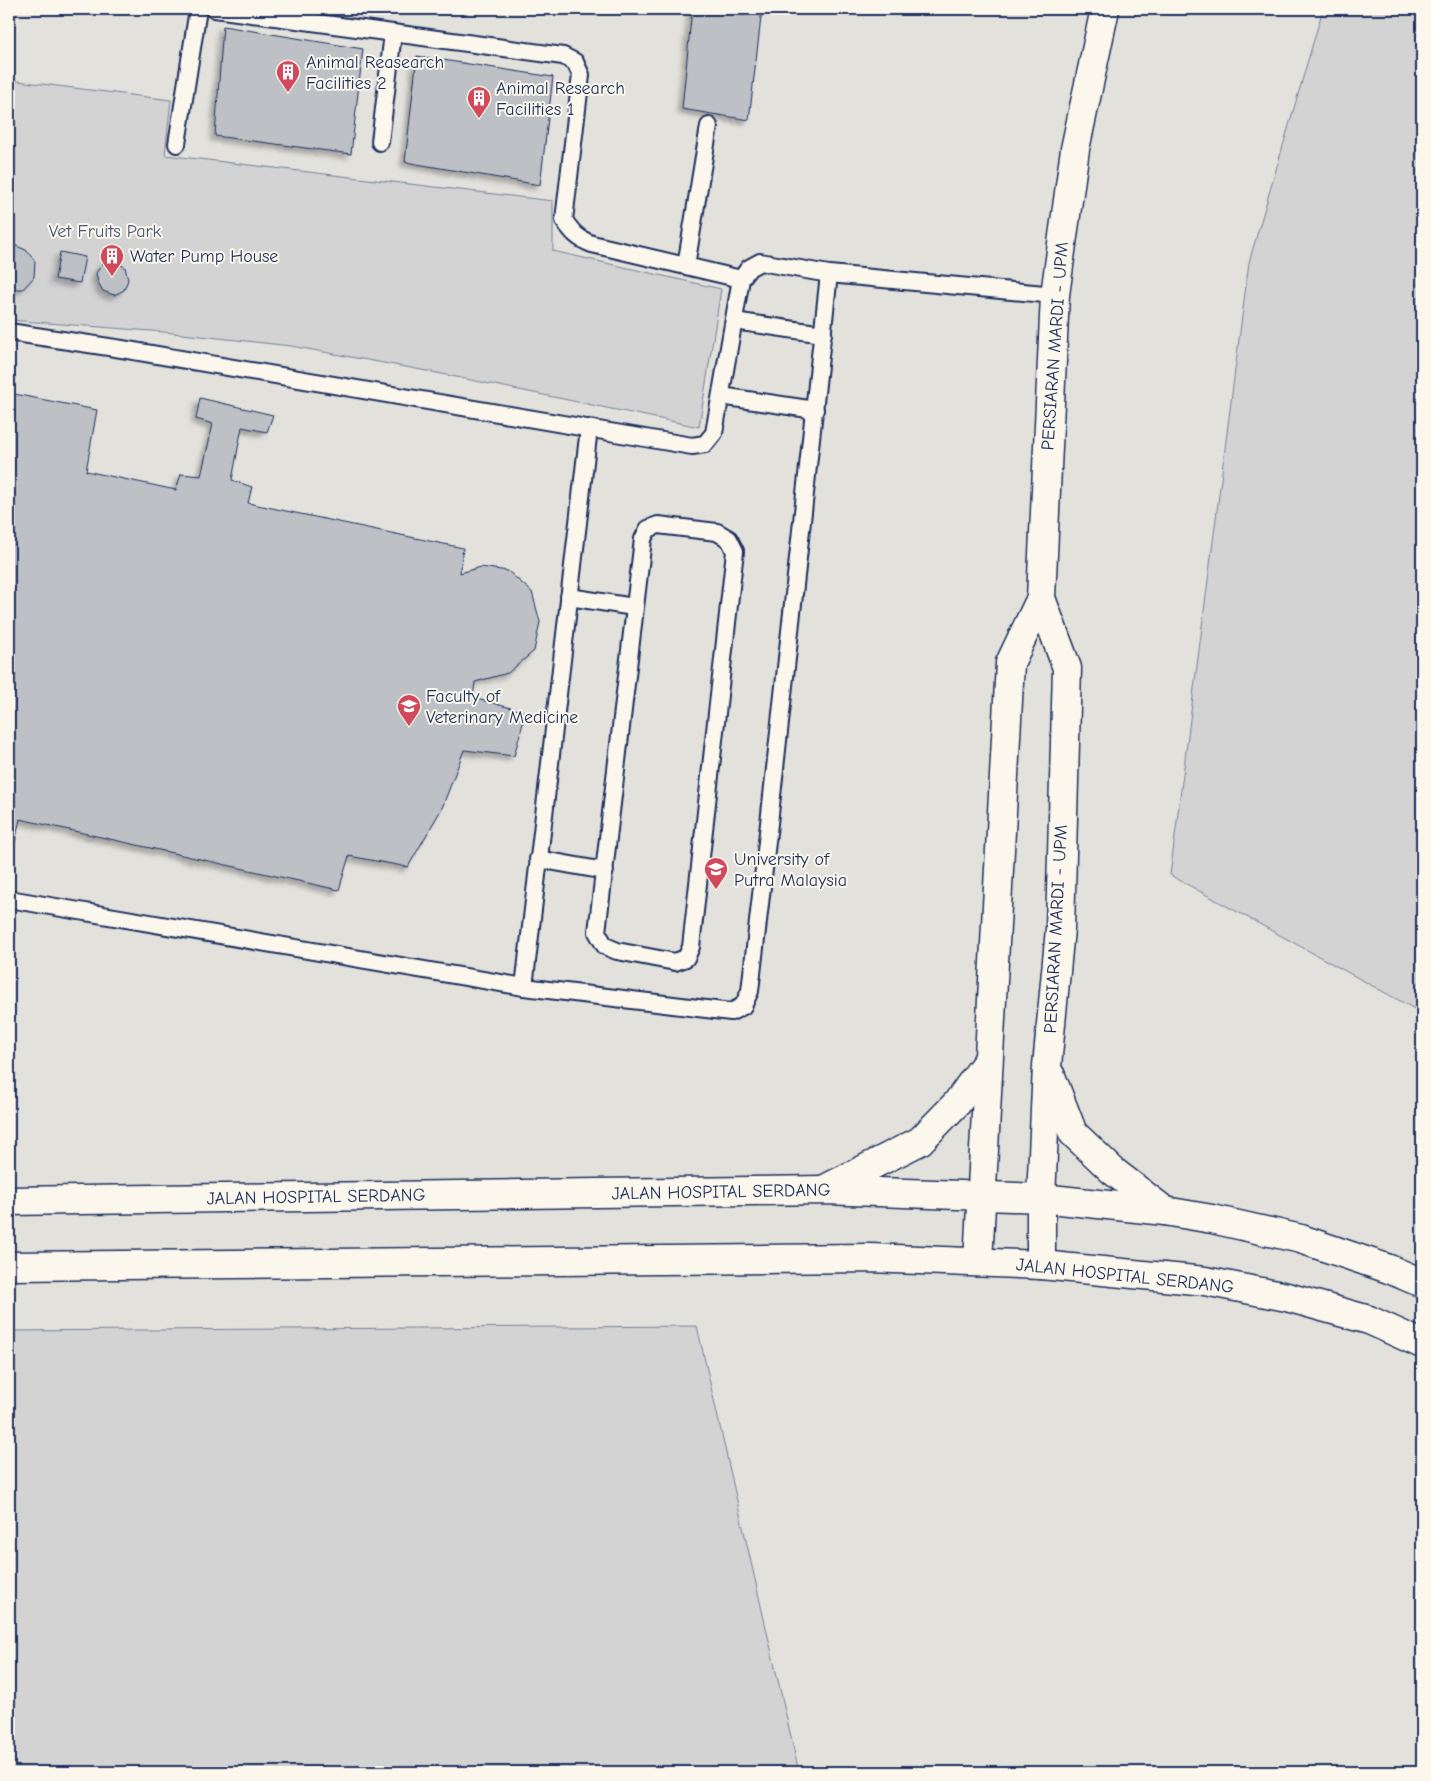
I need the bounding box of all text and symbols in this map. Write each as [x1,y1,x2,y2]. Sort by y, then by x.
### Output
place label: Animal Reasearch Facilities 2 [306,52,444,94]
building icon: Animal Reasearch Facilities 2 [275,59,301,93]
place label: Animal Research Facilities 1 [496,78,625,120]
building icon: Animal Research Facilities 1 [466,85,492,119]
park label: Vet Fruits Park [49,221,162,242]
street label: PERSIARAN MARDI - UPM [1037,241,1073,451]
building icon: Water Pump House [99,243,125,277]
place label: Water Pump House [130,246,278,267]
place label: Faculty of Veterinary Medicine [426,686,578,728]
school or university icon: Faculty of Veterinary Medicine [396,693,422,727]
street label: PERSIARAN MARDI - UPM [1040,824,1072,1034]
place label: University of Putra Malaysia [734,849,847,891]
school or university icon: University of Putra Malaysia [703,856,729,890]
street label: JALAN HOSPITAL SERDANG [611,1180,831,1204]
street label: JALAN HOSPITAL SERDANG [206,1185,426,1209]
street label: JALAN HOSPITAL SERDANG [1015,1254,1235,1298]

